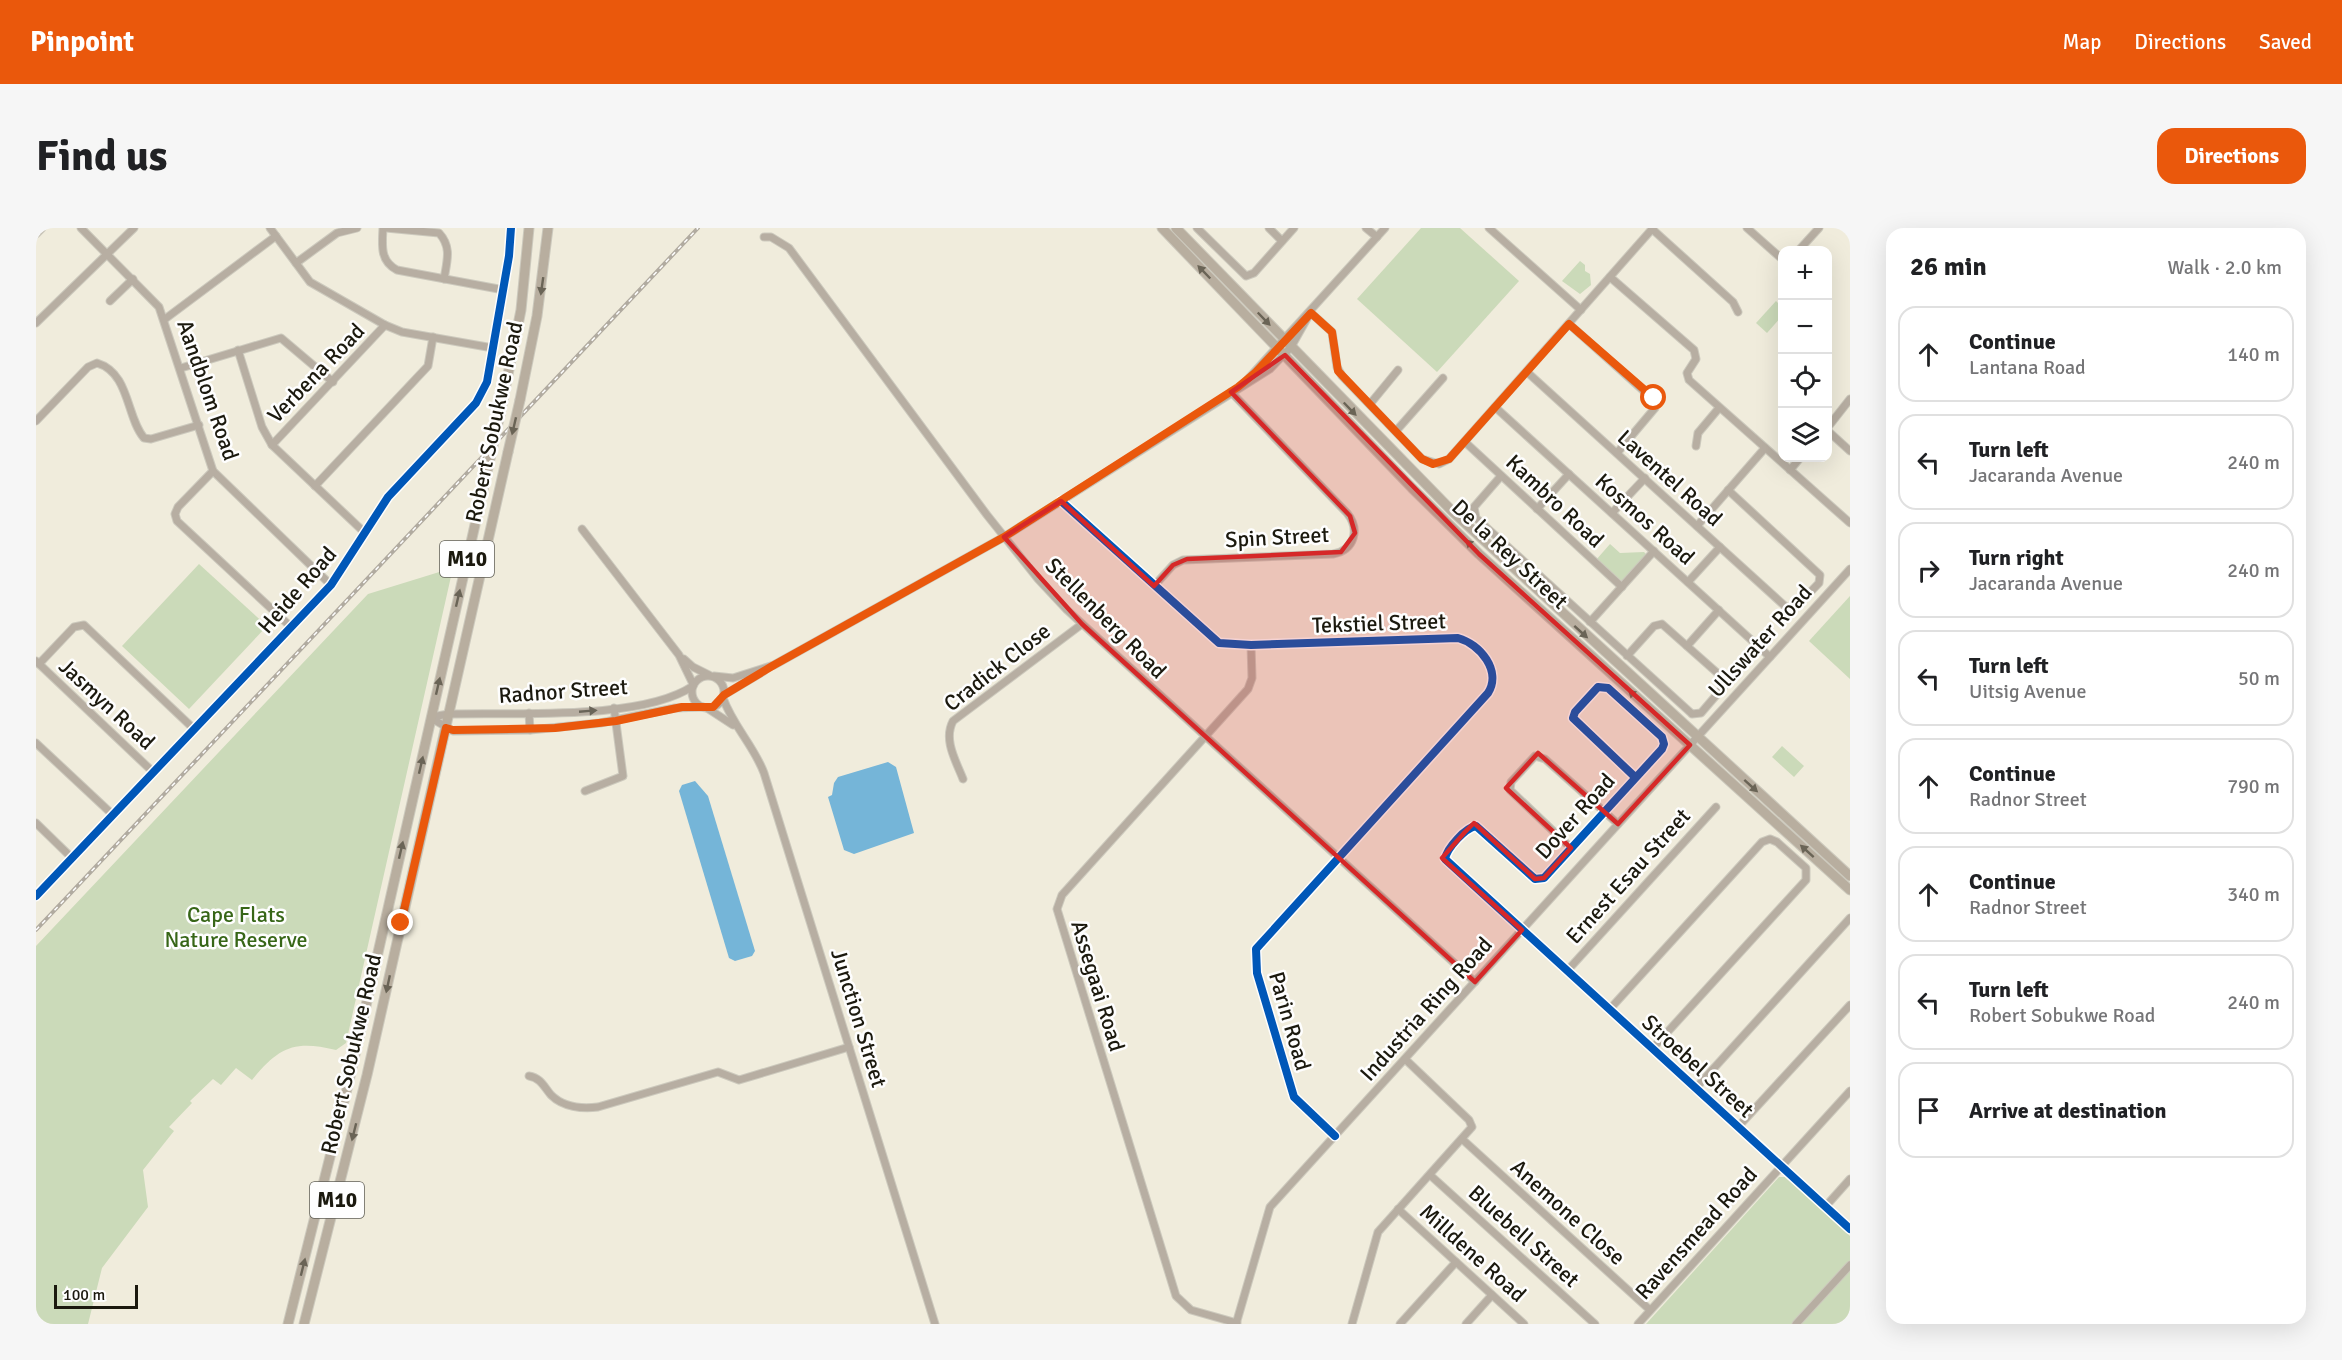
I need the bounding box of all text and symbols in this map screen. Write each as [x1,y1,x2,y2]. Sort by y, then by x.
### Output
text: Pinpoint [30,25,134,59]
text: Map [2063,29,2101,55]
text: Directions [2134,29,2226,55]
text: Saved [2259,29,2312,55]
button: Directions [2157,128,2306,184]
text: Find us [36,131,167,182]
map controls [1778,246,1832,462]
button: + [1778,246,1832,300]
text: 26 min [1910,251,1987,283]
text: Walk · 2.0 km [2168,255,2282,280]
one-way arrow [1197,264,1211,279]
one-way arrow [537,277,546,296]
button: − [1778,300,1832,354]
one-way arrow [1256,312,1270,326]
street label: Aandblom Road [171,316,245,464]
street label: Verbena Road [262,317,370,429]
street label: Robert Sobukwe Road [459,319,529,525]
text: Continue [1969,328,2056,355]
icon: ahead [1912,338,1945,371]
text: 140 m [2227,342,2280,367]
button: locate [1778,354,1832,408]
text: Lantana Road [1969,355,2086,380]
route start [1640,384,1666,410]
one-way arrow [1343,401,1357,416]
button: layers [1778,408,1832,462]
one-way arrow [509,417,518,436]
street label: Laventel Road [1612,424,1728,532]
text: Turn left [1969,436,2049,463]
icon: left [1912,446,1945,479]
street label: Kambro Road [1500,449,1610,553]
text: 240 m [2227,450,2280,475]
text: Jacaranda Avenue [1969,463,2123,488]
street label: Kosmos Road [1590,467,1700,571]
street label: De la Rey Street [1446,493,1574,615]
street label: Spin Street [1224,521,1330,553]
one-way arrow [1464,539,1479,553]
street label: Heide Road [252,541,342,639]
road number: M10 [440,541,494,577]
text: Turn right [1969,544,2064,571]
street label: Stellenberg Road [1040,552,1172,684]
icon: right [1912,554,1945,587]
text: 240 m [2227,558,2280,583]
text: Jacaranda Avenue [1969,571,2123,596]
street label: Ullswater Road [1702,579,1818,703]
one-way arrow [454,589,463,608]
street label: Tekstiel Street [1312,607,1447,639]
street label: Cradick Close [938,617,1056,717]
one-way arrow [1574,625,1589,639]
text: Turn left [1969,652,2049,679]
street label: Jasmyn Road [53,653,161,755]
icon: left [1912,662,1945,695]
text: 50 m [2238,666,2280,691]
street label: Radnor Street [497,673,629,709]
one-way arrow [434,677,444,696]
text: Uitsig Avenue [1969,679,2086,704]
one-way arrow [1628,689,1643,703]
one-way arrow [578,706,597,716]
one-way arrow [416,756,426,775]
text: Continue [1969,760,2056,787]
street label: Dover Road [1529,767,1621,865]
icon: ahead [1912,770,1945,803]
text: 790 m [2227,774,2280,799]
one-way arrow [1743,779,1758,792]
text: Radnor Street [1969,787,2087,812]
street label: Ernest Esau Street [1560,802,1696,949]
one-way arrow [397,840,407,859]
one-way arrow [1799,844,1814,858]
text: Continue [1969,868,2056,895]
icon: ahead [1912,878,1945,911]
text: 340 m [2227,882,2280,907]
text: Radnor Street [1969,895,2087,920]
park label: Cape Flats Nature Reserve [164,901,308,953]
route end [387,909,413,935]
street label: Assegaai Road [1065,917,1131,1055]
street label: Industria Ring Road [1354,931,1498,1087]
street label: Junction Street [825,945,893,1091]
street label: Robert Sobukwe Road [315,951,387,1157]
street label: Parin Road [1263,968,1317,1074]
one-way arrow [382,975,392,993]
text: Turn left [1969,976,2049,1003]
icon: left [1912,986,1945,1019]
text: 240 m [2227,990,2280,1015]
text: Robert Sobukwe Road [1969,1003,2155,1028]
street label: Stroebel Street [1636,1009,1760,1123]
icon: arrive [1912,1094,1945,1127]
text: Arrive at destination [1969,1097,2166,1124]
one-way arrow [348,1123,358,1141]
street label: Anemone Close [1505,1153,1631,1271]
street label: Ravensmead Road [1629,1161,1763,1305]
street label: Bluebell Street [1463,1179,1585,1293]
road number: M10 [310,1182,364,1218]
street label: Milldene Road [1414,1198,1532,1308]
one-way arrow [298,1258,308,1277]
scale bar [54,1282,138,1310]
text: 100 m [63,1285,105,1305]

